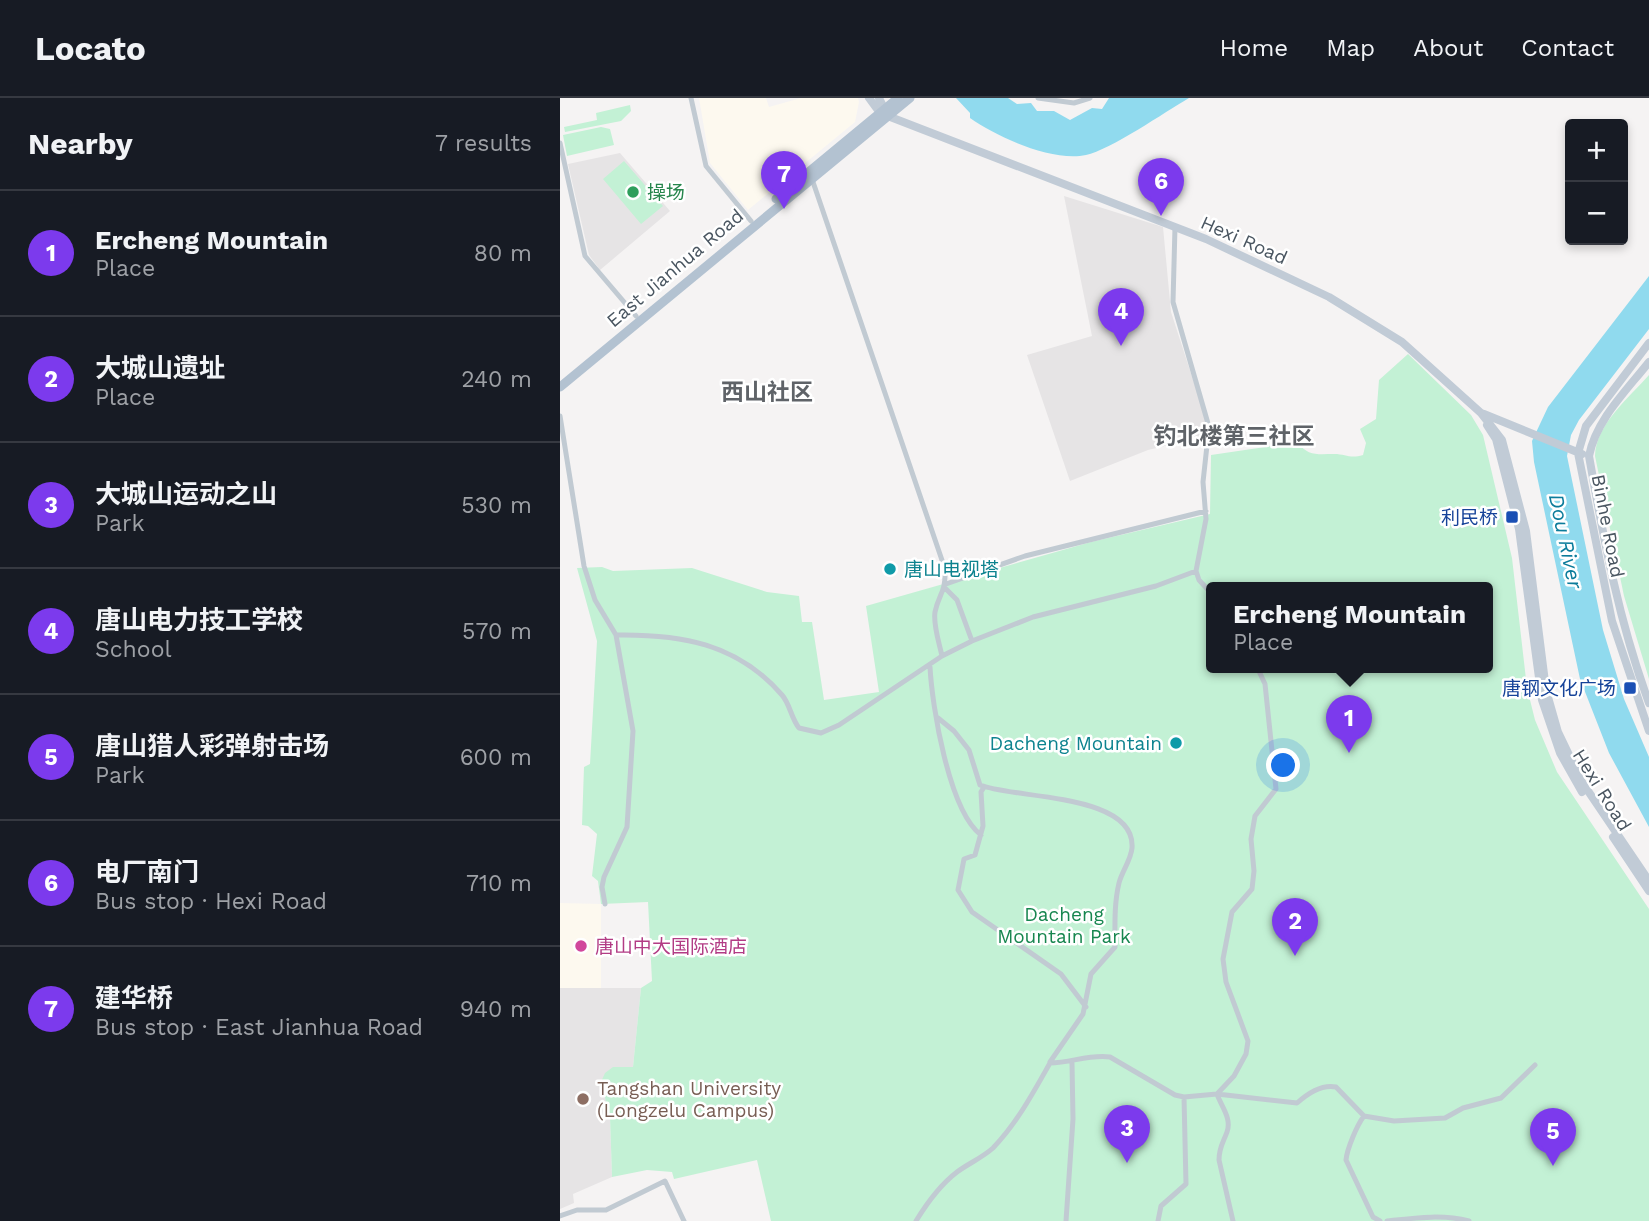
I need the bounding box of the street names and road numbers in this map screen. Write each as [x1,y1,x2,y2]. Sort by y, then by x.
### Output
street label: East Jianhua Road [602,204,748,332]
street label: Hexi Road [1197,211,1291,269]
street label: Binhe Road [1587,472,1629,580]
street label: Hexi Road [1568,745,1636,835]

